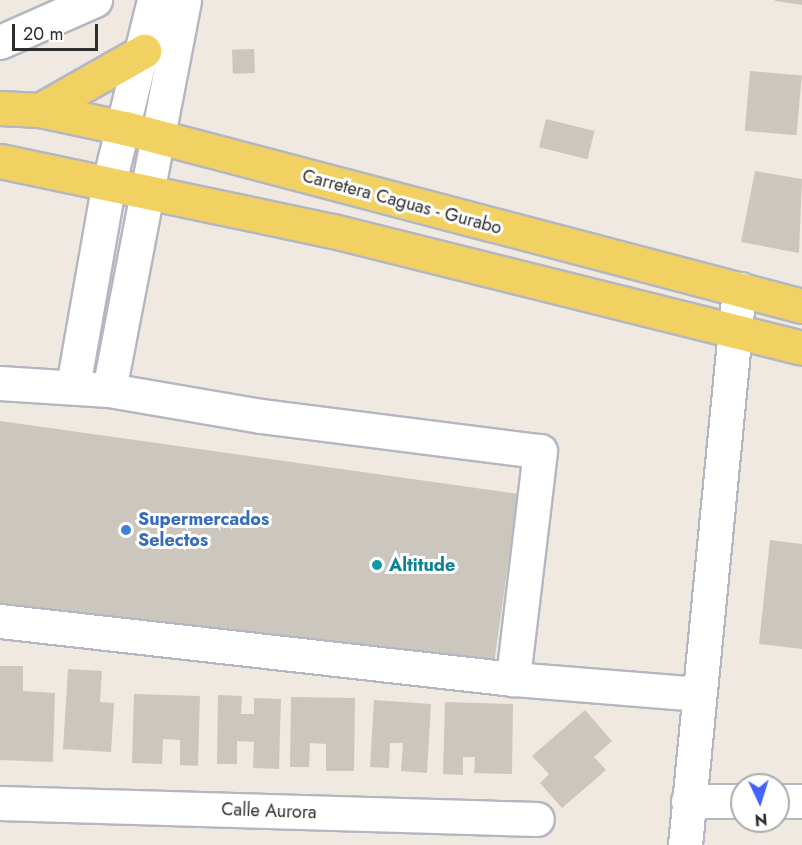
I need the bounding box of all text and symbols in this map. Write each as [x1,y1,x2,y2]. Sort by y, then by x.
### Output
scale bar [15,12,100,50]
text: 20 m [23,21,63,47]
street label: Carretera Caguas - Gurabo [300,165,504,239]
place label: Supermercados Selectos [138,509,269,552]
marker: Supermercados Selectos [119,523,133,537]
place label: Altitude [389,554,455,576]
marker: Altitude [370,558,384,572]
north arrow [730,773,790,833]
street label: Calle Aurora [221,799,317,823]
text: N [754,808,768,831]

